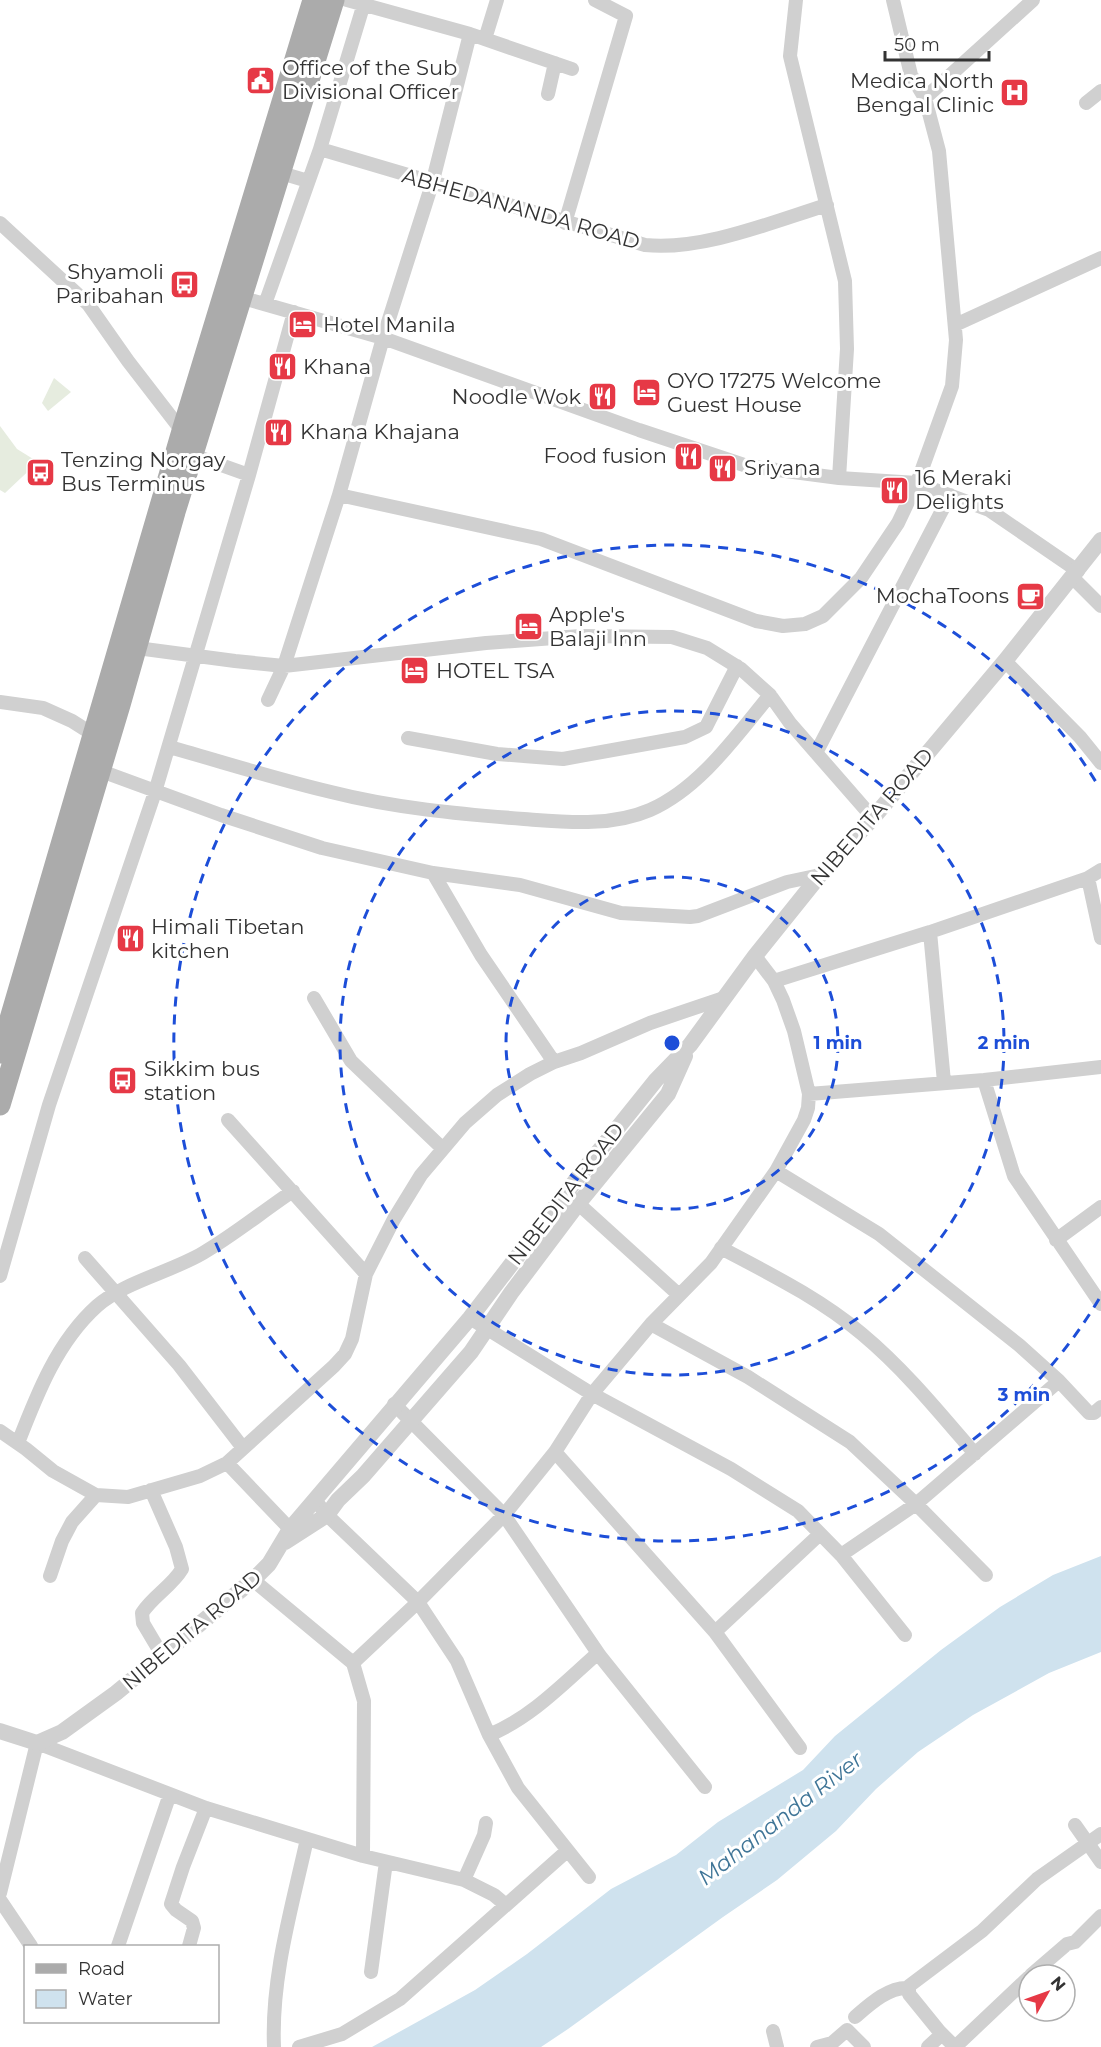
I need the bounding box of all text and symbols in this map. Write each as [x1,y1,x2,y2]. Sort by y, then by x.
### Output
scale bar [885,24,988,62]
text: 50 m [894,34,940,56]
place label: Office of the Sub Divisional Officer [282,55,459,104]
public building icon: Office of the Sub Divisional Officer [245,64,277,96]
place label: Medica North Bengal Clinic [850,68,994,117]
hospital icon: Medica North Bengal Clinic [999,77,1031,109]
street label: ABHEDANANDA ROAD [399,163,643,254]
place label: Shyamoli Paribahan [56,259,164,308]
bus stop icon: Shyamoli Paribahan [169,268,201,300]
hotel icon: Hotel Manila [286,309,318,341]
place label: Hotel Manila [323,312,456,337]
restaurant icon: Khana [266,351,298,383]
place label: Khana [303,354,371,379]
place label: OYO 17275 Welcome Guest House [667,368,881,417]
hotel icon: OYO 17275 Welcome Guest House [630,377,662,409]
restaurant icon: Noodle Wok [586,381,618,413]
place label: Noodle Wok [452,384,581,409]
restaurant icon: Khana Khajana [263,416,295,448]
place label: Khana Khajana [300,419,460,444]
restaurant icon: Food fusion [672,440,704,472]
place label: Food fusion [544,443,667,468]
place label: Tenzing Norgay Bus Terminus [61,447,226,496]
restaurant icon: Sriyana [707,452,739,484]
place label: Sriyana [744,455,821,480]
bus stop icon: Tenzing Norgay Bus Terminus [24,456,56,488]
place label: 16 Meraki Delights [915,465,1012,514]
restaurant icon: 16 Meraki Delights [878,474,910,506]
cafe icon: MochaToons [1014,580,1046,612]
place label: MochaToons [876,583,1009,608]
place label: Apple's Balaji Inn [549,602,647,651]
hotel icon: Apple's Balaji Inn [512,611,544,643]
hotel icon: HOTEL TSA [399,655,431,687]
place label: HOTEL TSA [436,658,555,683]
street label: NIBEDITA ROAD [805,743,938,890]
place label: Himali Tibetan kitchen [151,914,305,963]
restaurant icon: Himali Tibetan kitchen [114,923,146,955]
text: 1 min [814,1032,862,1054]
text: 2 min [978,1032,1030,1054]
centre of rings [662,1033,682,1053]
place label: Sikkim bus station [144,1056,260,1105]
bus stop icon: Sikkim bus station [107,1065,139,1097]
street label: NIBEDITA ROAD [502,1117,629,1270]
text: 3 min [997,1384,1050,1406]
street label: NIBEDITA ROAD [117,1564,266,1695]
water label: Mahananda River [693,1745,869,1891]
legend [24,1945,219,2023]
text: Road [78,1958,125,1980]
north arrow [1017,1963,1077,2023]
text: N [1047,1973,1070,1995]
text: Water [78,1988,133,2010]

